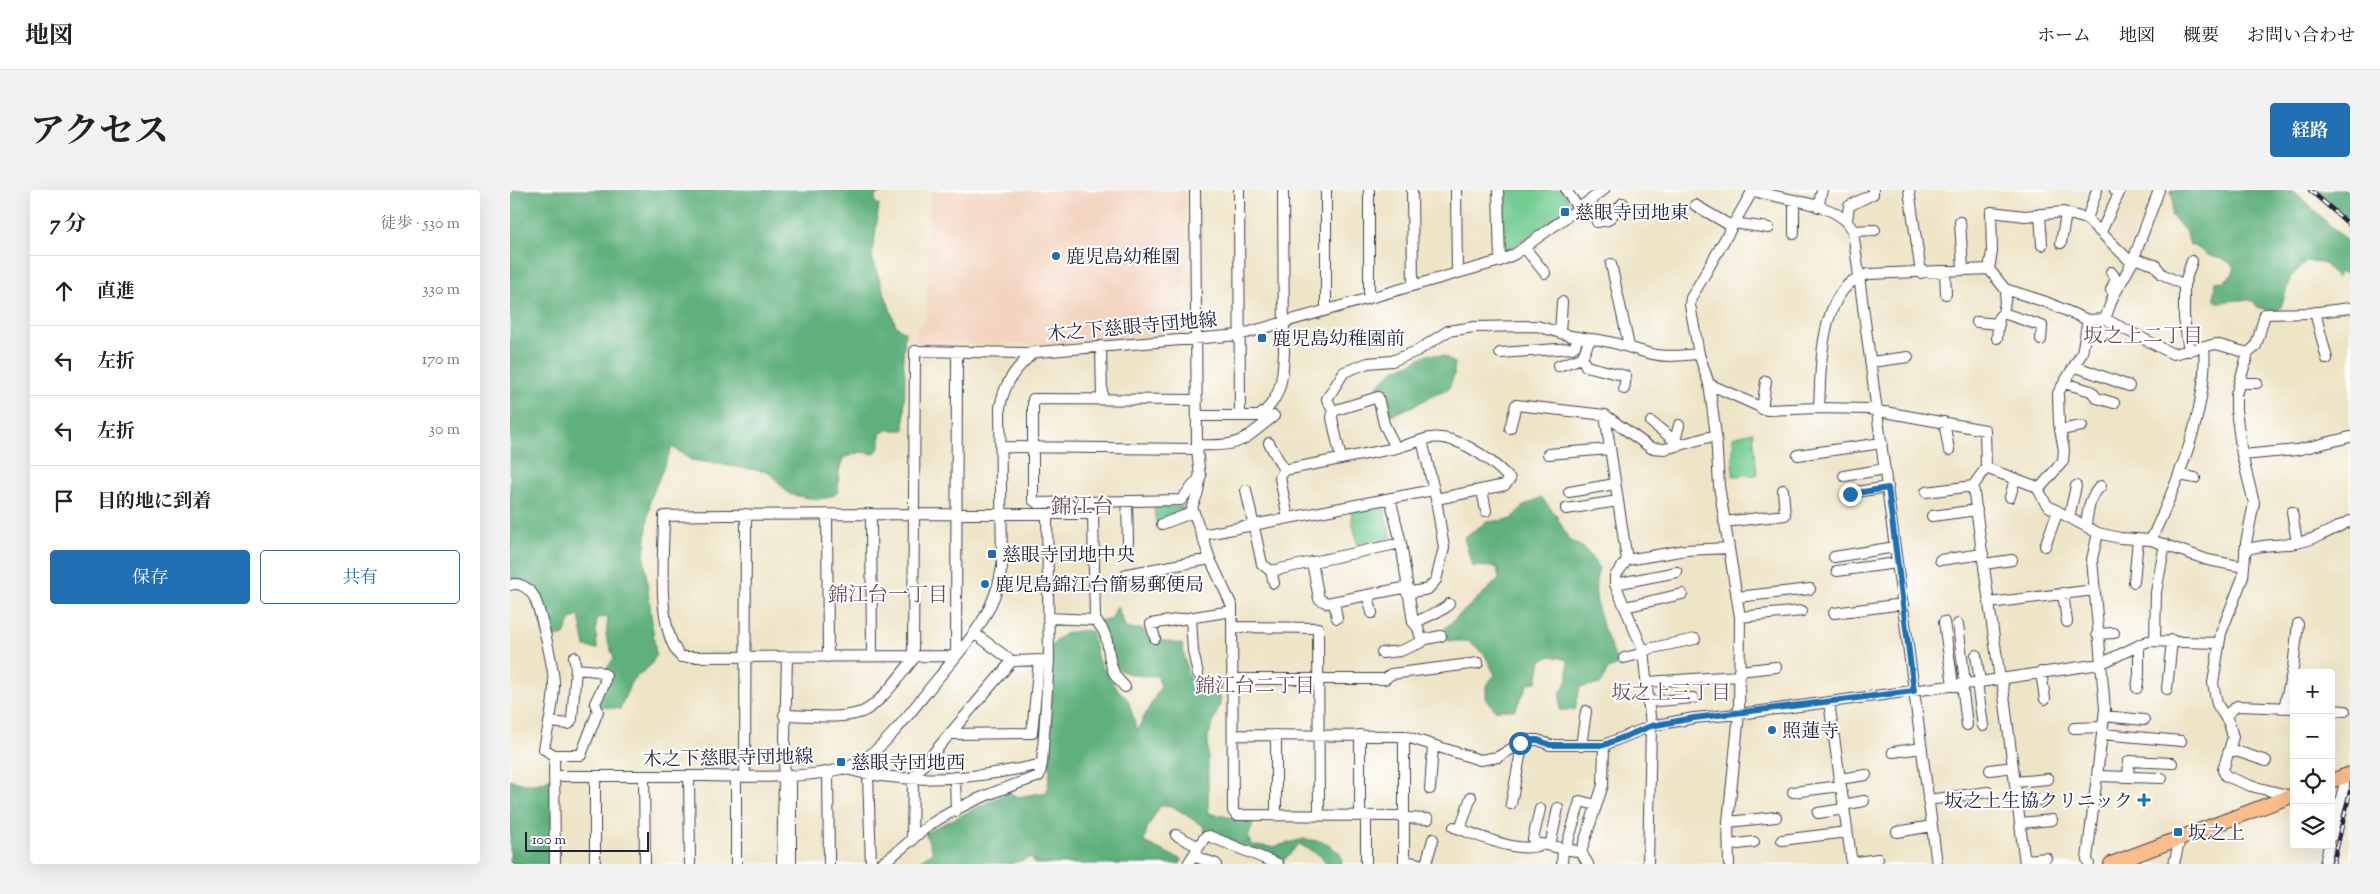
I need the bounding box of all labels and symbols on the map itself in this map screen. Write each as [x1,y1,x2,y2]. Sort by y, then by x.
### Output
place label: 慈眼寺団地東 [1575,201,1689,228]
marker: 慈眼寺団地東 [1559,206,1571,218]
place label: 鹿児島幼稚園 [1066,245,1180,272]
marker: 鹿児島幼稚園 [1050,250,1062,262]
street label: 木之下慈眼寺団地線 [1046,308,1219,349]
district label: 坂之上二丁目 [2083,323,2203,352]
place label: 鹿児島幼稚園前 [1272,327,1405,354]
marker: 鹿児島幼稚園前 [1256,332,1268,344]
route end [1839,483,1862,506]
district label: 錦江台 [1051,493,1114,523]
place label: 慈眼寺団地中央 [1002,543,1135,570]
marker: 慈眼寺団地中央 [986,548,998,560]
place label: 鹿児島錦江台簡易郵便局 [995,573,1204,600]
marker: 鹿児島錦江台簡易郵便局 [979,578,991,590]
district label: 錦江台一丁目 [828,582,948,611]
district label: 錦江台二丁目 [1195,673,1315,702]
district label: 坂之上三丁目 [1611,680,1731,709]
place label: 照蓮寺 [1782,719,1839,746]
marker: 照蓮寺 [1766,724,1778,736]
route start [1509,732,1532,755]
street label: 木之下慈眼寺団地線 [642,745,814,774]
place label: 慈眼寺団地西 [851,751,965,778]
marker: 慈眼寺団地西 [835,756,847,768]
place label: 坂之上生協クリニック [1944,789,2133,816]
marker: 坂之上生協クリニック [2137,793,2151,807]
place label: 坂之上 [2188,821,2245,848]
marker: 坂之上 [2172,826,2184,838]
scale bar [525,829,649,852]

